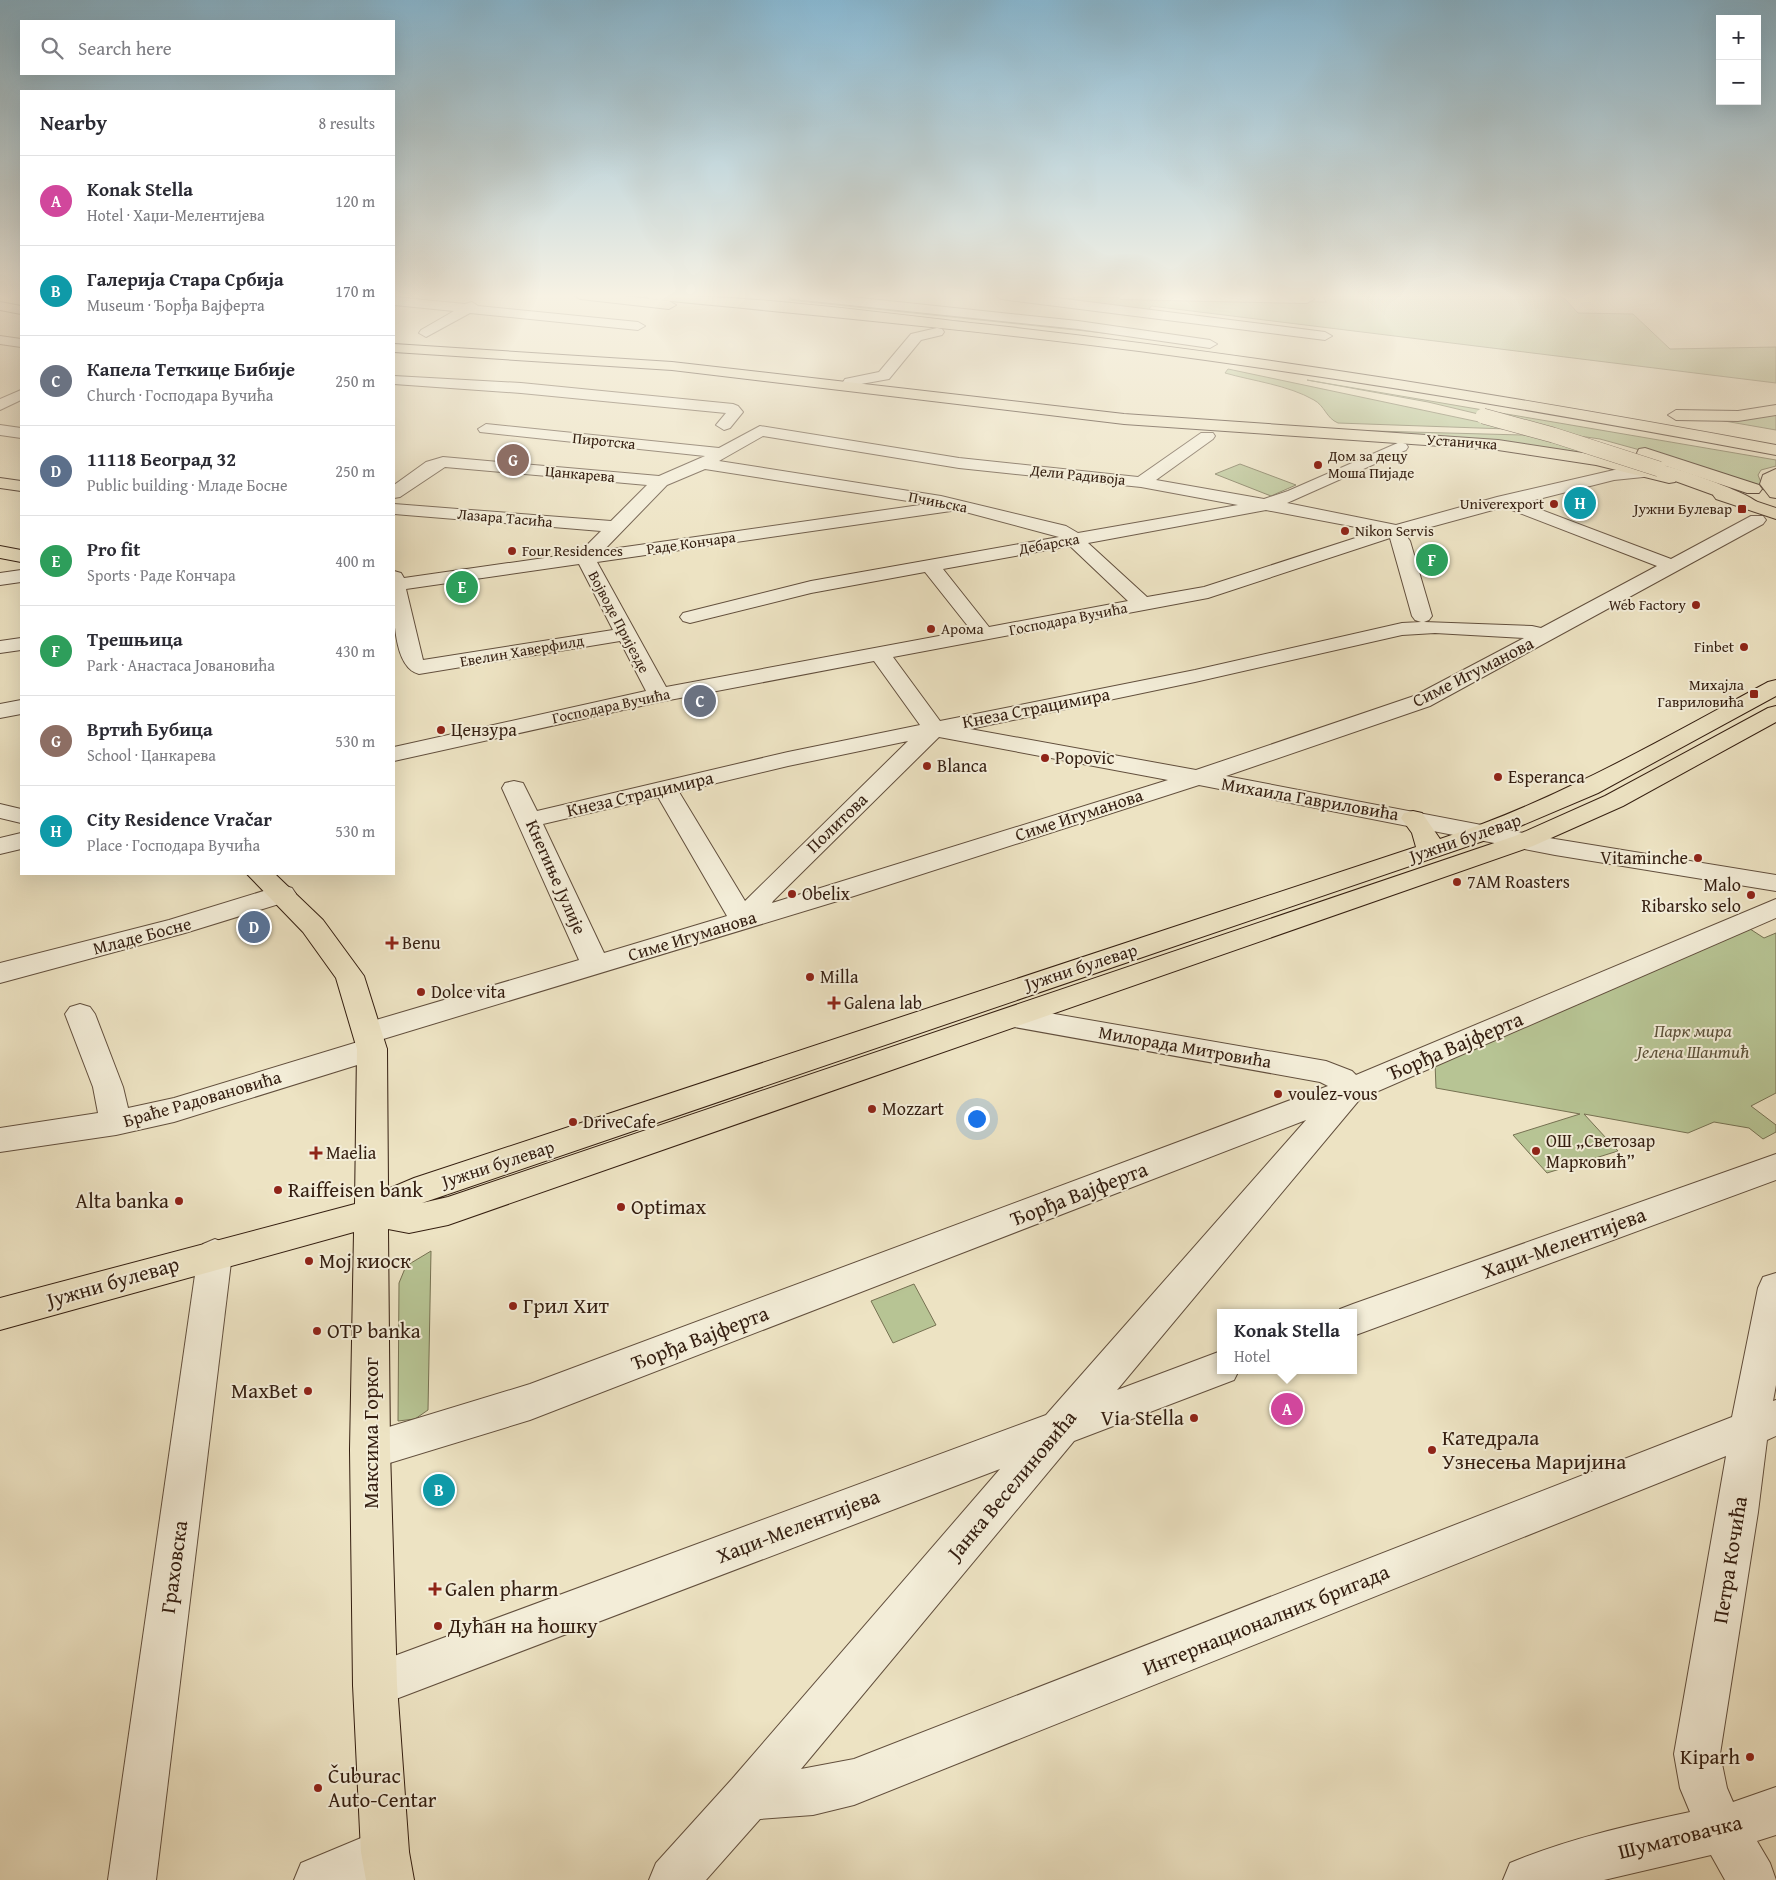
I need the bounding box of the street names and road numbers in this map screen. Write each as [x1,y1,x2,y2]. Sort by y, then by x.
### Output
street label: Пиротска [572,427,637,454]
street label: Устаничка [1426,429,1499,455]
street label: Дели Радивоја [1028,459,1127,490]
street label: Цанкарева [544,460,617,487]
street label: Пчињска [907,486,970,518]
street label: Лазара Тасића [457,503,554,532]
street label: Раде Кончара [645,526,738,559]
street label: Дебарска [1016,528,1082,559]
street label: Војводе Пријезде [584,567,655,677]
street label: Господара Вучића [1007,597,1130,640]
street label: Евелин Хаверфилд [458,629,585,672]
street label: Симе Игуманова [1407,629,1539,714]
street label: Кнеза Страцимира [960,680,1112,735]
street label: Господара Вучића [550,683,673,728]
street label: Кнеза Страцимира [564,763,716,824]
street label: Михаила Гавриловића [1219,770,1401,827]
street label: Симе Игуманова [1011,781,1147,848]
street label: Политова [800,786,874,859]
street label: Јужни булевар [1403,806,1525,870]
street label: Кнегиње Јулије [519,815,594,938]
street label: Симе Игуманова [624,903,760,968]
street label: Младе Босне [90,909,194,962]
street label: Јужни булевар [1019,936,1141,998]
street label: Ђорђа Вајферта [1382,1003,1528,1088]
street label: Милорада Митровића [1097,1018,1274,1075]
street label: Браће Радовановића [120,1063,285,1134]
street label: Јужни булевар [436,1133,558,1195]
street label: Ђорђа Вајферта [1006,1153,1152,1234]
street label: Хаџи-Мелентијева [1477,1198,1650,1287]
street label: Јужни булевар [40,1248,183,1316]
street label: Ђорђа Вајферта [627,1297,773,1378]
street label: Максима Горког [355,1357,386,1509]
street label: Јанка Веселиновића [938,1403,1084,1568]
street label: Хаџи-Мелентијева [712,1480,884,1571]
street label: Петра Кочића [1704,1494,1755,1626]
street label: Граховска [152,1518,195,1615]
street label: Интернационалних бригада [1138,1556,1394,1683]
street label: Шуматовачка [1615,1806,1745,1867]

